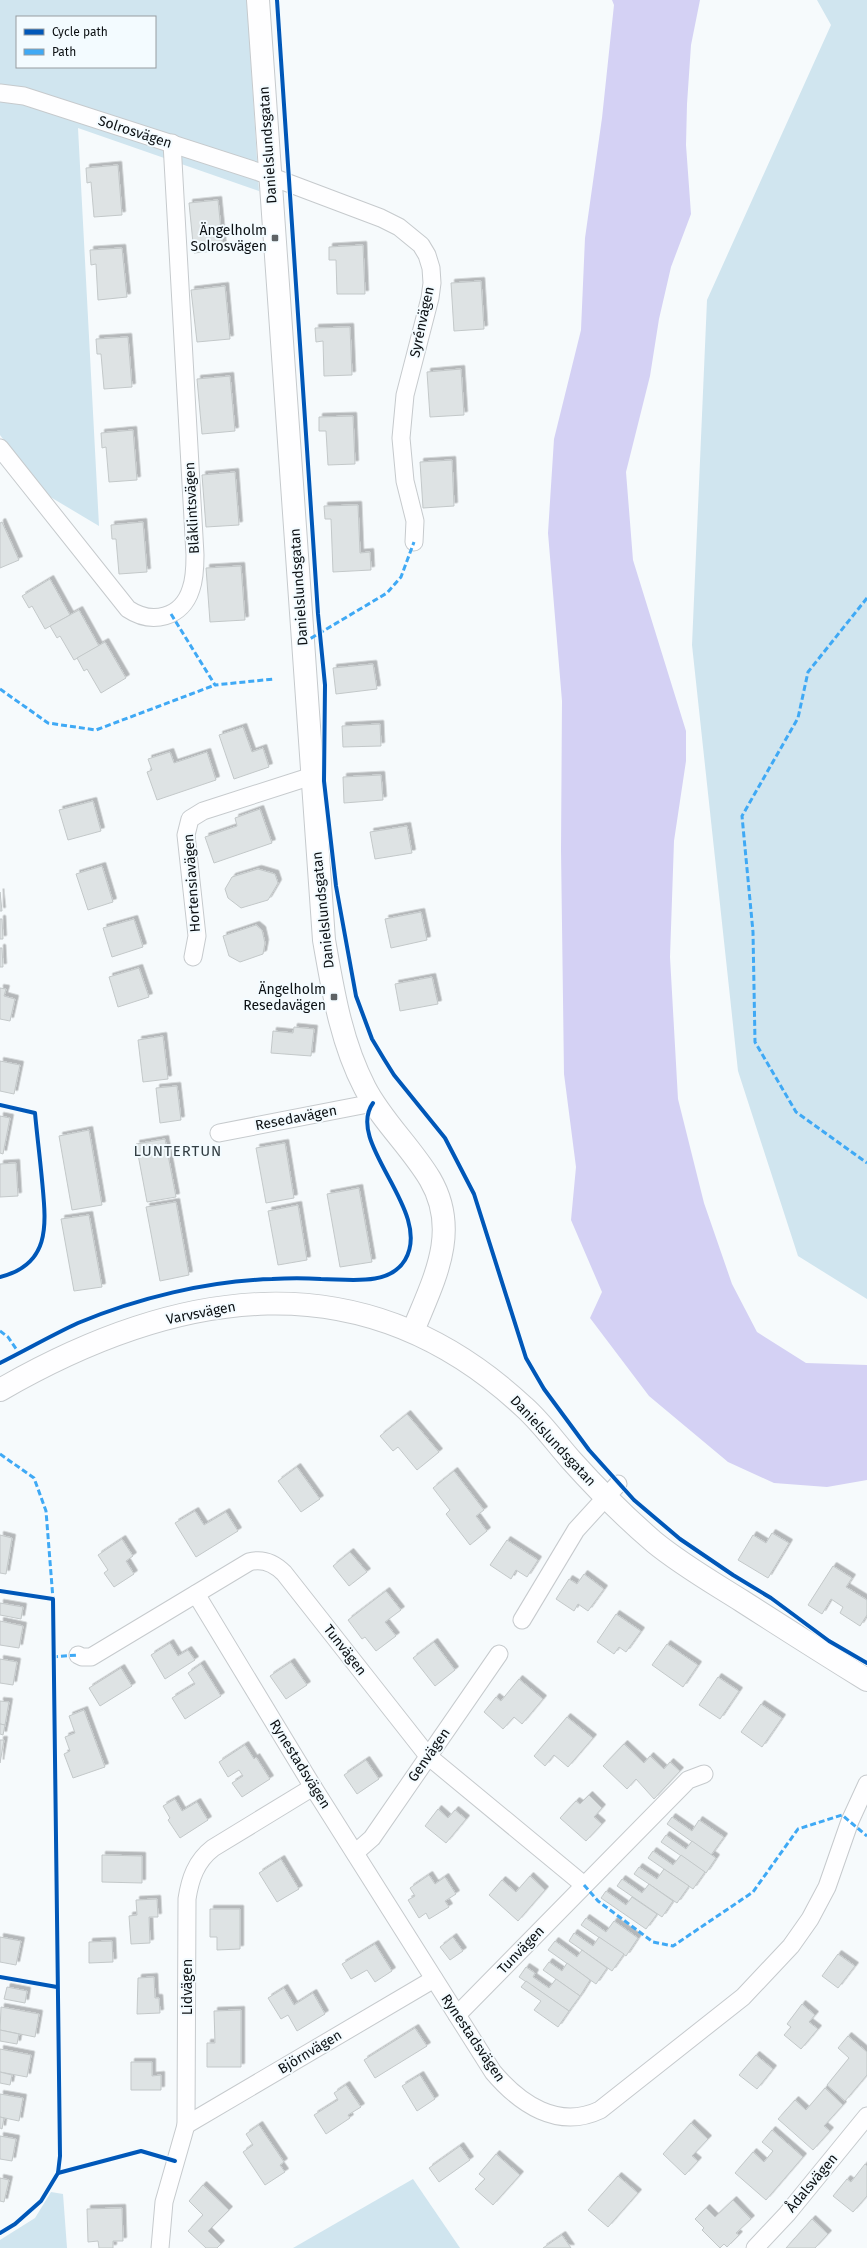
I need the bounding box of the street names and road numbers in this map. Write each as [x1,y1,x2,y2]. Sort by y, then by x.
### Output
street label: Danielslundsgatan [255,86,281,204]
street label: Solrosvägen [96,112,174,152]
street label: Syrénvägen [406,285,438,359]
street label: Blåklintsvägen [181,462,203,554]
street label: Danielslundsgatan [286,528,312,646]
street label: Hortensiavägen [180,833,204,933]
street label: Danielslundsgatan [308,851,338,969]
street label: Resedavägen [254,1102,338,1134]
street label: Varvsvägen [165,1298,237,1328]
street label: Danielslundsgatan [507,1392,599,1490]
street label: Tunvägen [320,1621,370,1679]
street label: Rynestadsvägen [266,1716,334,1812]
street label: Genvägen [404,1725,454,1785]
street label: Tunvägen [494,1923,548,1977]
street label: Lidvägen [179,1959,196,2015]
street label: Rynestadsvägen [437,1991,509,2085]
street label: Björnvägen [275,2026,345,2078]
street label: Ådalsvägen [782,2150,841,2216]

